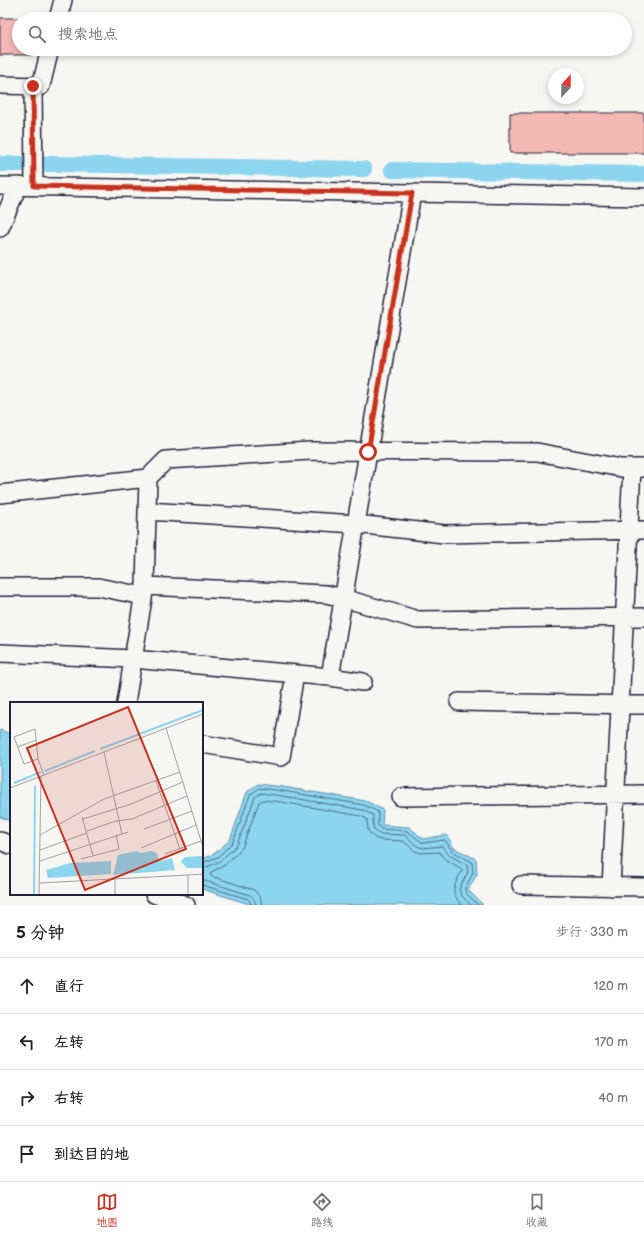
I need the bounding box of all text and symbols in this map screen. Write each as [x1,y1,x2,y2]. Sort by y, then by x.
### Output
search box [12,12,632,56]
icon: search [26,23,48,45]
text: 搜索地点 [58,25,118,44]
north arrow [548,68,584,104]
route end [24,77,42,95]
route start [359,443,377,461]
inset map [10,702,203,895]
text: 5 分钟 [16,923,64,943]
text: 步行 · 330 m [556,924,628,940]
icon: ahead [16,975,38,997]
text: 直行 [54,977,84,996]
text: 120 m [593,978,628,994]
icon: left [16,1031,38,1053]
text: 左转 [54,1033,84,1052]
text: 170 m [595,1034,628,1050]
icon: right [16,1087,38,1109]
text: 右转 [54,1089,84,1108]
text: 40 m [598,1090,628,1106]
icon: arrive [16,1143,38,1165]
text: 到达目的地 [54,1145,129,1164]
tab: 地图 [96,1191,118,1229]
tab: 路线 [311,1191,333,1229]
tab: 收藏 [526,1191,548,1229]

